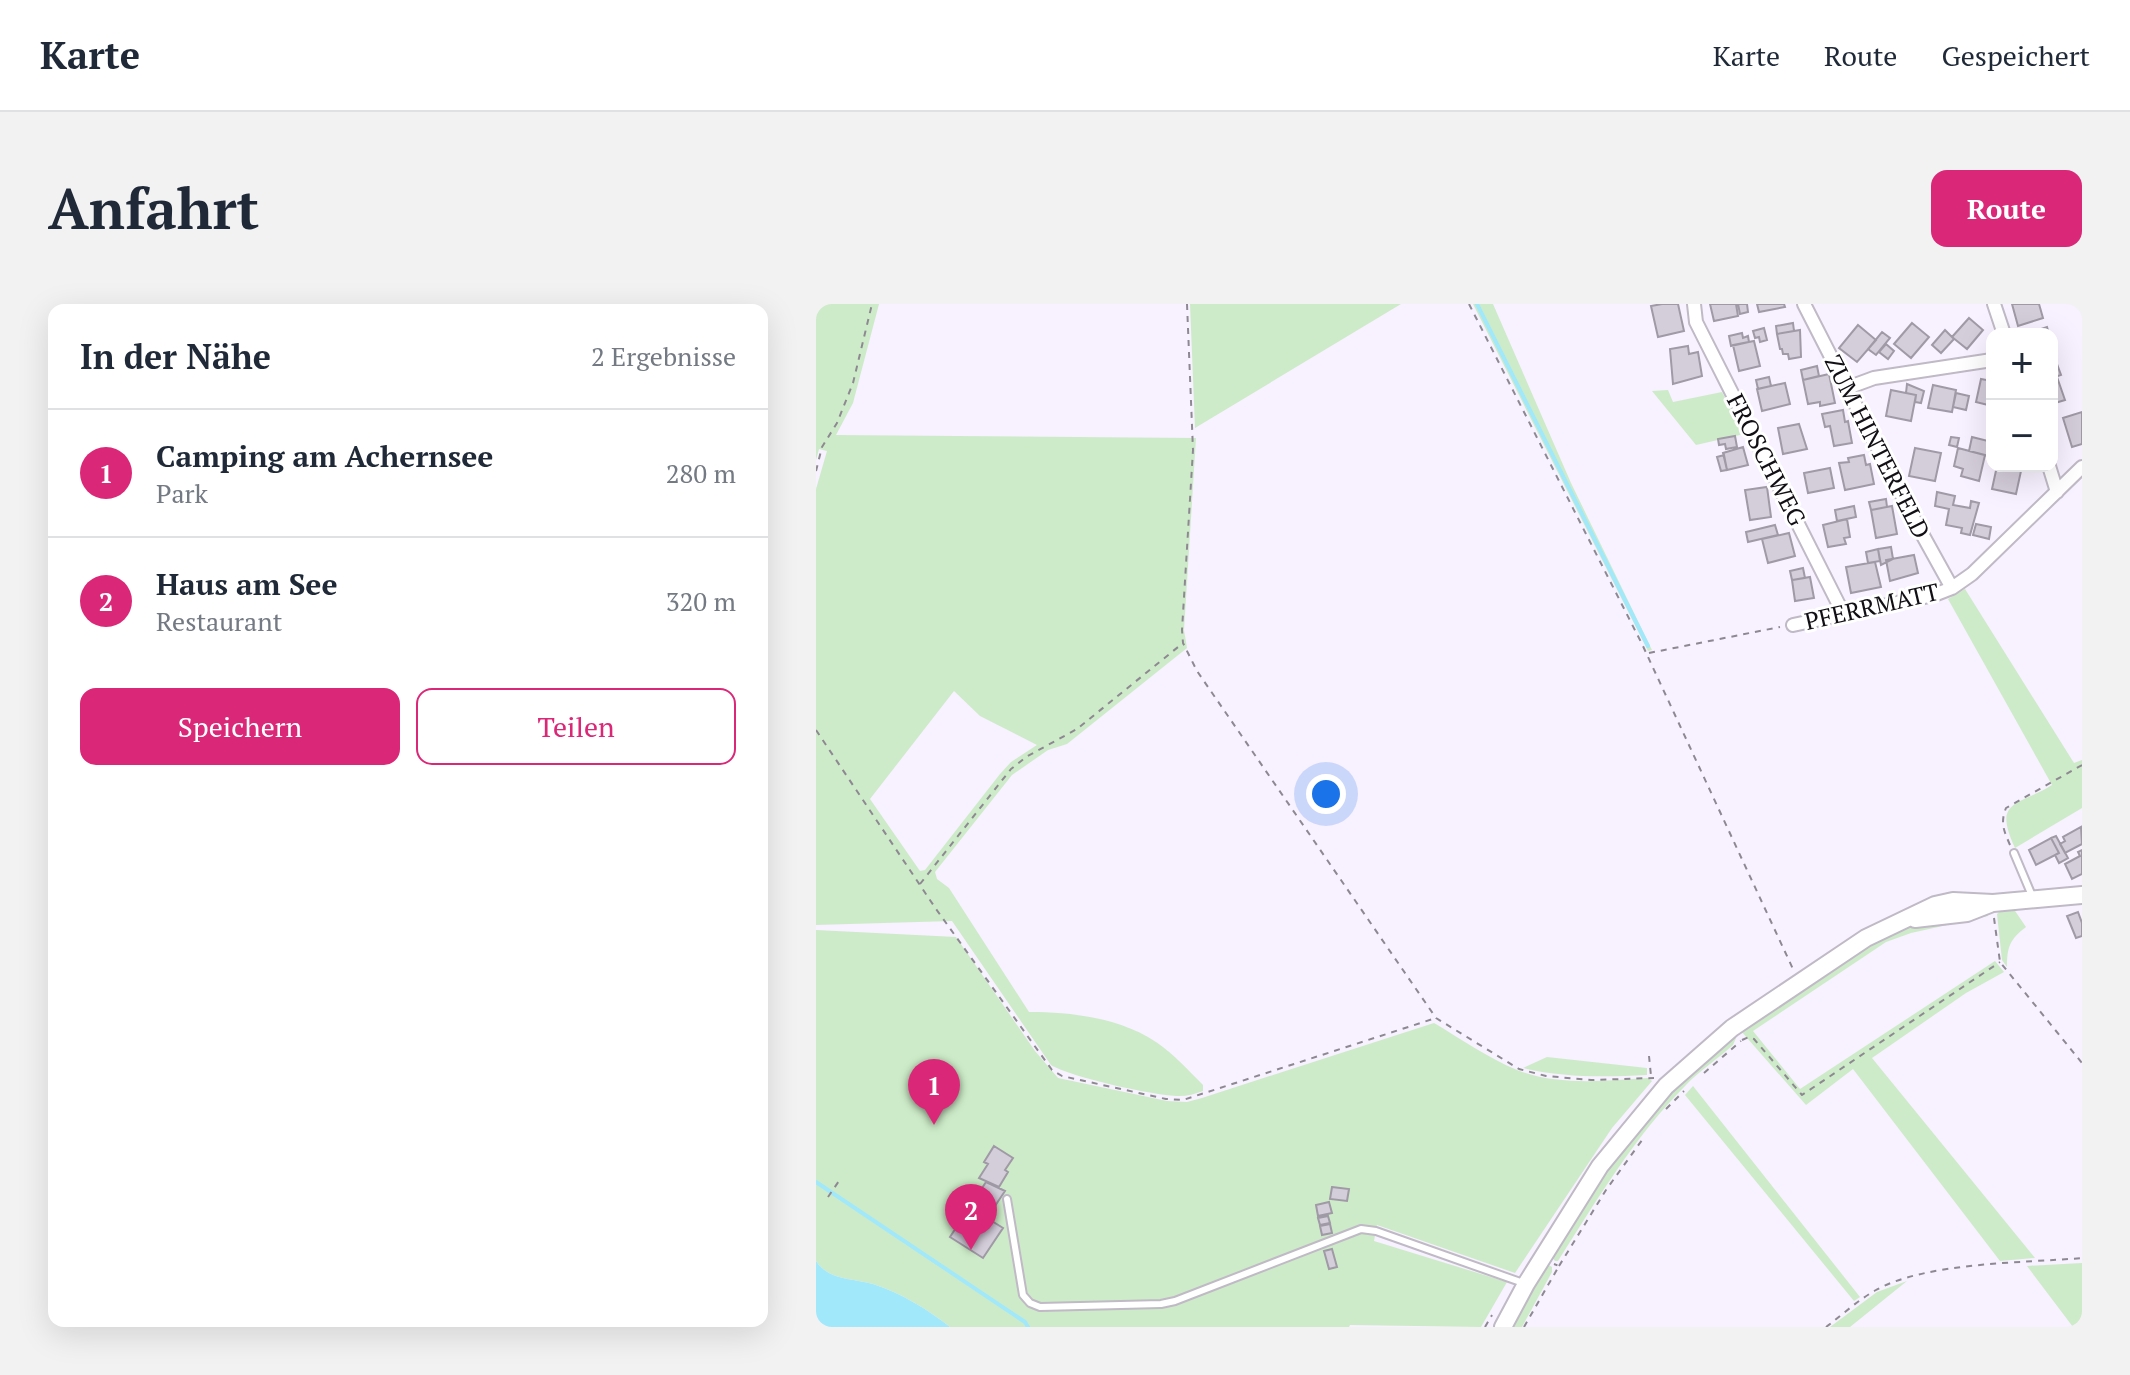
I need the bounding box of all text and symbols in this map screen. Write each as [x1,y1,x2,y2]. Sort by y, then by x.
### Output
text: Karte [40,30,140,80]
text: Karte [1713,37,1780,74]
text: Route [1824,37,1897,74]
text: Gespeichert [1941,37,2090,74]
button: Route [1931,170,2082,247]
text: Anfahrt [48,171,259,245]
map controls [1986,328,2058,472]
button: + [1986,328,2058,400]
text: In der Nähe [80,334,271,379]
text: 2 Ergebnisse [591,339,736,373]
street label: ZUM HINTERFELD [1818,349,1938,544]
street label: FROSCHWEG [1720,388,1814,531]
button: − [1986,400,2058,472]
text: Camping am Achernsee [156,436,493,476]
text: 1 [99,456,113,490]
text: 280 m [666,456,736,490]
text: Park [156,476,208,510]
text: Haus am See [156,564,338,604]
street label: PFERRMATT [1801,575,1942,637]
text: 2 [99,584,113,618]
text: 320 m [666,584,736,618]
text: Restaurant [156,604,282,638]
button: Speichern [80,688,400,765]
button: Teilen [416,688,736,765]
your location [1306,774,1346,814]
pin: 1 [908,1059,960,1125]
pin: 2 [945,1184,997,1250]

